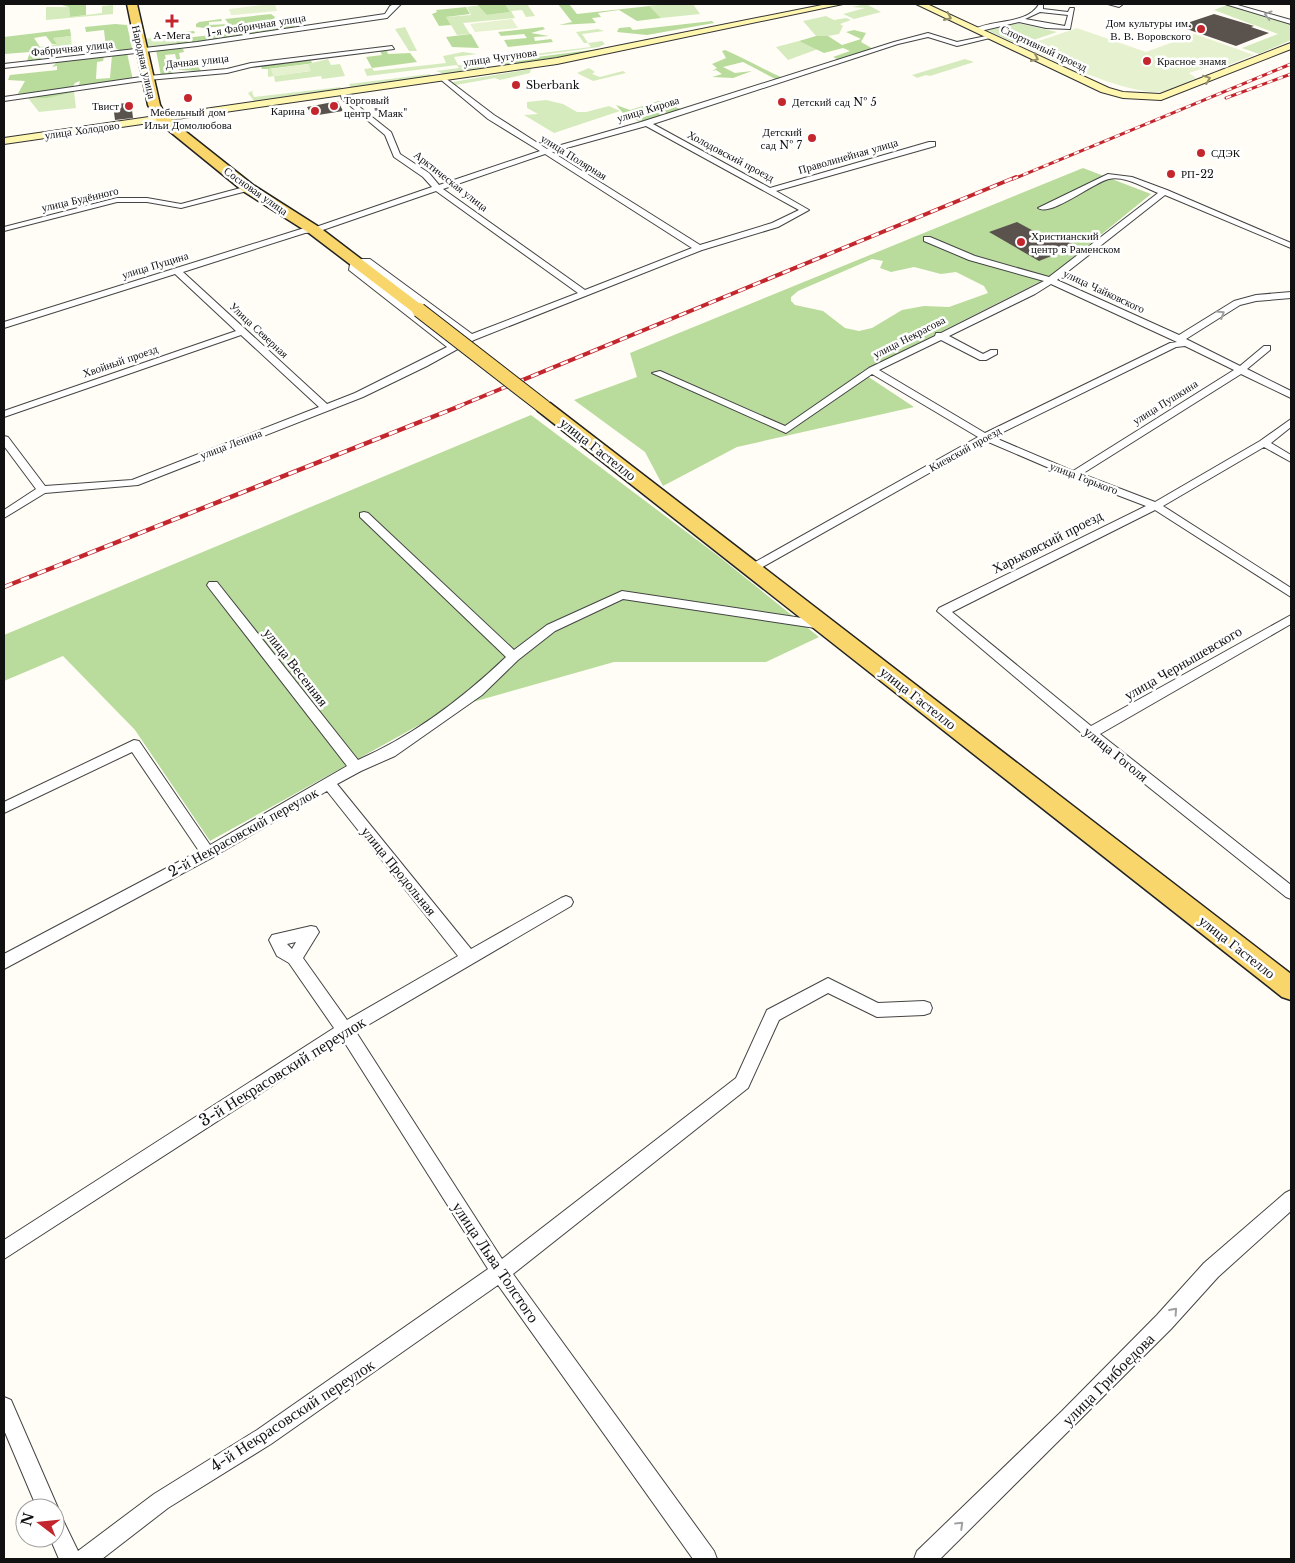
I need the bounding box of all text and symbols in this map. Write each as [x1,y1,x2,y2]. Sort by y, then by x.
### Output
street label: 1-я Фабричная улица [205,10,307,40]
one-way arrow [943,10,952,21]
one-way arrow [1265,11,1273,21]
marker: А-Мега [166,15,178,27]
place label: Дом культуры им. В. В. Воровского [1106,16,1191,43]
street label: Спортивный проезд [998,22,1090,74]
marker: Дом культуры им. В. В. Воровского [1195,23,1207,35]
street label: Народная улица [129,24,159,100]
place label: А-Мега [154,28,191,42]
street label: Фабричная улица [30,37,114,59]
street label: улица Чугунова [462,45,538,69]
street label: Дачная улица [165,51,229,71]
one-way arrow [1030,51,1039,62]
place label: Красное знамя [1157,54,1226,68]
marker: Красное знамя [1141,55,1153,67]
one-way arrow [1202,75,1210,85]
place label: Sberbank [526,78,580,92]
marker: Sberbank [510,79,522,91]
marker: Мебельный дом Ильи Домолюбова [182,92,194,104]
place label: Торговый центр "Маяк" [344,93,407,120]
street label: улица Кирова [615,93,681,125]
place label: Детский сад № 5 [792,95,877,109]
marker: Детский сад № 5 [776,96,788,108]
place label: Твист [92,99,119,113]
marker: Твист [123,100,135,112]
marker: Торговый центр "Маяк" [328,100,340,112]
place label: Карина [271,104,305,118]
place label: Мебельный дом Ильи Домолюбова [144,105,232,132]
marker: Карина [309,105,321,117]
street label: улица Холодово [44,118,121,142]
place label: Детский сад № 7 [761,125,802,152]
street label: Холодовский проезд [685,127,777,185]
street label: улица Полярная [538,131,610,183]
marker: Детский сад № 7 [806,132,818,144]
street label: Праволинейная улица [797,135,900,177]
place label: СДЭК [1211,146,1241,160]
marker: СДЭК [1195,147,1207,159]
street label: Арктическая улица [411,148,491,214]
street label: Сосновая улица [221,164,291,218]
place label: РП-22 [1181,167,1214,181]
marker: РП-22 [1165,168,1177,180]
street label: улица Будённого [40,183,120,215]
place label: Христианский центр в Раменском [1031,229,1120,256]
marker: Христианский центр в Раменском [1015,236,1027,248]
street label: улица Пущина [120,248,190,282]
street label: улица Чайковского [1061,266,1148,316]
street label: Улица Северная [227,299,291,361]
one-way arrow [1215,310,1224,320]
street label: улица Некрасова [871,313,948,361]
street label: Хвойный проезд [81,341,160,380]
street label: улица Пушкина [1130,376,1200,428]
street label: улица Гастелло [556,414,640,484]
street label: Киевский проезд [927,423,1004,475]
street label: улица Ленина [198,426,264,462]
street label: улица Горького [1048,459,1120,498]
street label: Харьковский проезд [989,506,1105,578]
street label: улица Чернышевского [1121,622,1245,704]
street label: улица Весенняя [260,624,333,710]
street label: улица Гастелло [876,663,960,733]
street label: улица Гоголя [1080,722,1152,786]
street label: 2-й Некрасовский переулок [165,783,321,881]
street label: улица Продольная [357,823,441,920]
street label: улица Гастелло [1195,912,1279,982]
street label: 3-й Некрасовский переулок [195,1011,369,1130]
street label: улица Льва Толстого [448,1198,544,1326]
one-way arrow [1168,1308,1177,1317]
street label: улица Грибоедова [1058,1329,1158,1429]
street label: 4-й Некрасовский переулок [206,1354,378,1476]
north arrow [15,1498,65,1548]
text: N [17,1511,38,1528]
one-way arrow [954,1522,963,1531]

